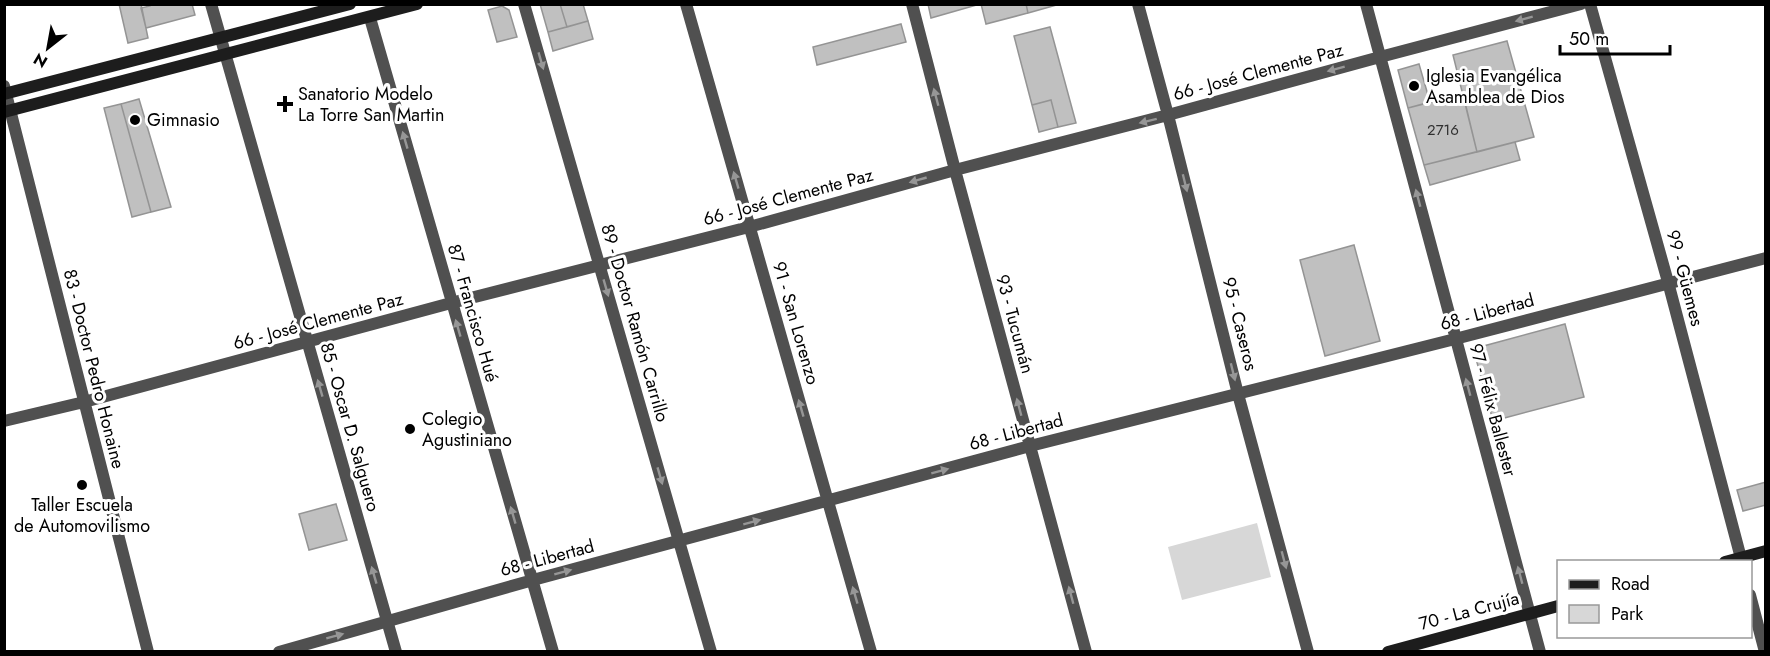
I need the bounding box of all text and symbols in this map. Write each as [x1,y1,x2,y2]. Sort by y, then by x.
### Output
one-way arrow [1515,15,1533,25]
north arrow [18,18,78,78]
scale bar [1560,18,1670,56]
text: 50 m [1569,26,1609,52]
street label: 66 - José Clemente Paz [1170,37,1347,107]
text: N [29,47,52,74]
one-way arrow [537,52,546,70]
place label: Iglesia Evangélica Asamblea de Dios [1426,63,1565,110]
one-way arrow [1326,65,1344,74]
marker: Iglesia Evangélica Asamblea de Dios [1407,79,1421,93]
place label: Sanatorio Modelo La Torre San Martin [298,81,445,128]
one-way arrow [931,88,940,106]
marker: Sanatorio Modelo La Torre San Martin [276,95,294,113]
place label: Gimnasio [147,107,220,133]
marker: Gimnasio [128,113,142,127]
one-way arrow [1138,116,1157,126]
house number: 2716 [1427,119,1459,141]
one-way arrow [399,131,409,149]
street label: 66 - José Clemente Paz [700,162,877,232]
one-way arrow [731,171,740,189]
one-way arrow [1181,174,1191,192]
one-way arrow [909,176,927,186]
one-way arrow [1412,189,1422,207]
street label: 89 - Doctor Ramón Carrillo [594,221,676,425]
street label: 99 - Güemes [1660,227,1710,329]
street label: 87 - Francisco Hué [441,241,505,385]
street label: 91 - San Lorenzo [766,258,826,388]
street label: 83 - Doctor Pedro Honaine [57,266,131,472]
street label: 93 - Tucumán [989,272,1041,376]
street label: 95 - Caseros [1216,274,1264,374]
one-way arrow [602,279,612,297]
street label: 66 - José Clemente Paz [230,286,407,356]
street label: 68 - Libertad [1437,287,1537,337]
one-way arrow [453,319,462,337]
street label: 85 - Oscar D. Salguero [313,339,387,515]
street label: 97 - Félix Ballester [1463,341,1523,480]
one-way arrow [1229,363,1238,381]
one-way arrow [1463,378,1472,396]
one-way arrow [315,379,324,397]
one-way arrow [1014,398,1023,416]
one-way arrow [796,399,805,417]
place label: Colegio Agustiniano [422,406,512,453]
street label: 68 - Libertad [966,407,1066,457]
marker: Colegio Agustiniano [403,422,417,436]
one-way arrow [931,466,949,475]
one-way arrow [656,467,665,485]
marker: Taller Escuela de Automovilismo [75,478,89,492]
place label: Taller Escuela de Automovilismo [14,492,150,539]
one-way arrow [508,506,517,524]
one-way arrow [743,516,761,526]
street label: 68 - Libertad [497,533,597,583]
one-way arrow [1279,551,1289,569]
legend [1557,560,1752,638]
one-way arrow [369,566,378,584]
one-way arrow [554,566,573,576]
one-way arrow [1514,566,1524,584]
text: Road [1611,571,1650,597]
street label: 70 - La Crujía [1416,585,1522,637]
one-way arrow [850,586,859,604]
one-way arrow [1065,586,1075,604]
text: Park [1611,601,1643,627]
one-way arrow [326,631,344,640]

